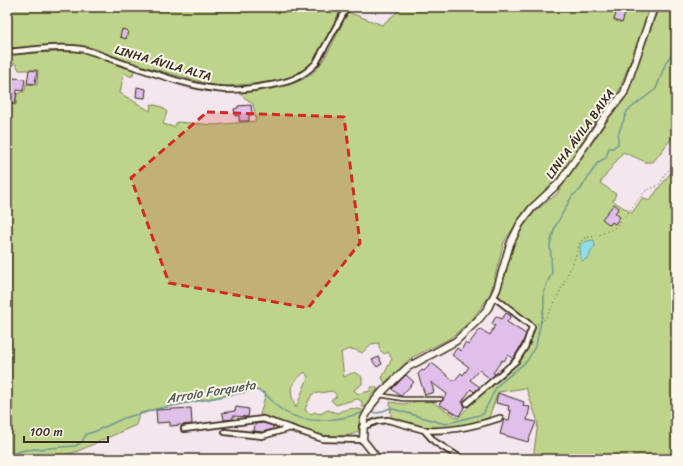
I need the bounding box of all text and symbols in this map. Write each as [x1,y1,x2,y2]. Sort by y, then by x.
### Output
street label: LINHA ÁVILA ALTA [112,39,214,87]
street label: LINHA ÁVILA BAIXA [540,84,620,184]
water label: Arroio Forqueta [164,373,259,410]
scale bar [24,418,108,444]
text: 100 m [30,421,63,443]

